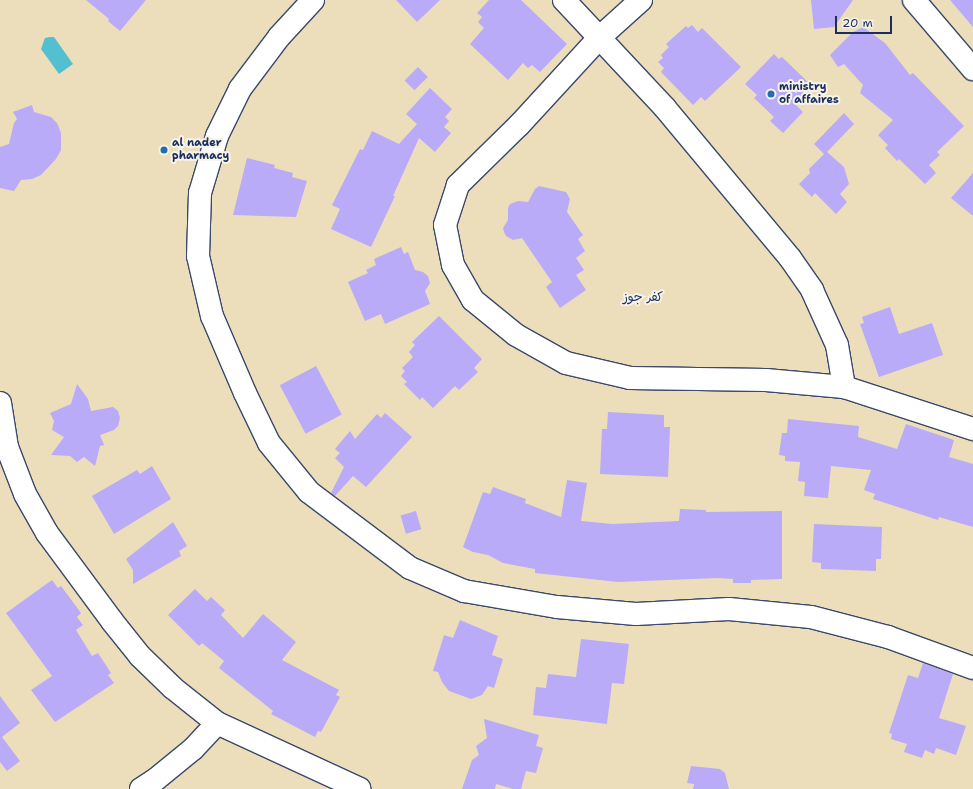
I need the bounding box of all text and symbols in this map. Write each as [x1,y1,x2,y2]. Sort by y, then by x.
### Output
scale bar [837,8,894,34]
text: 20 m [842,15,873,31]
place label: ministry of affaires [779,81,839,107]
marker: ministry of affaires [766,89,776,99]
place label: al nader pharmacy [172,137,229,163]
marker: al nader pharmacy [159,145,169,155]
district label: كفر جوز [623,289,663,305]

